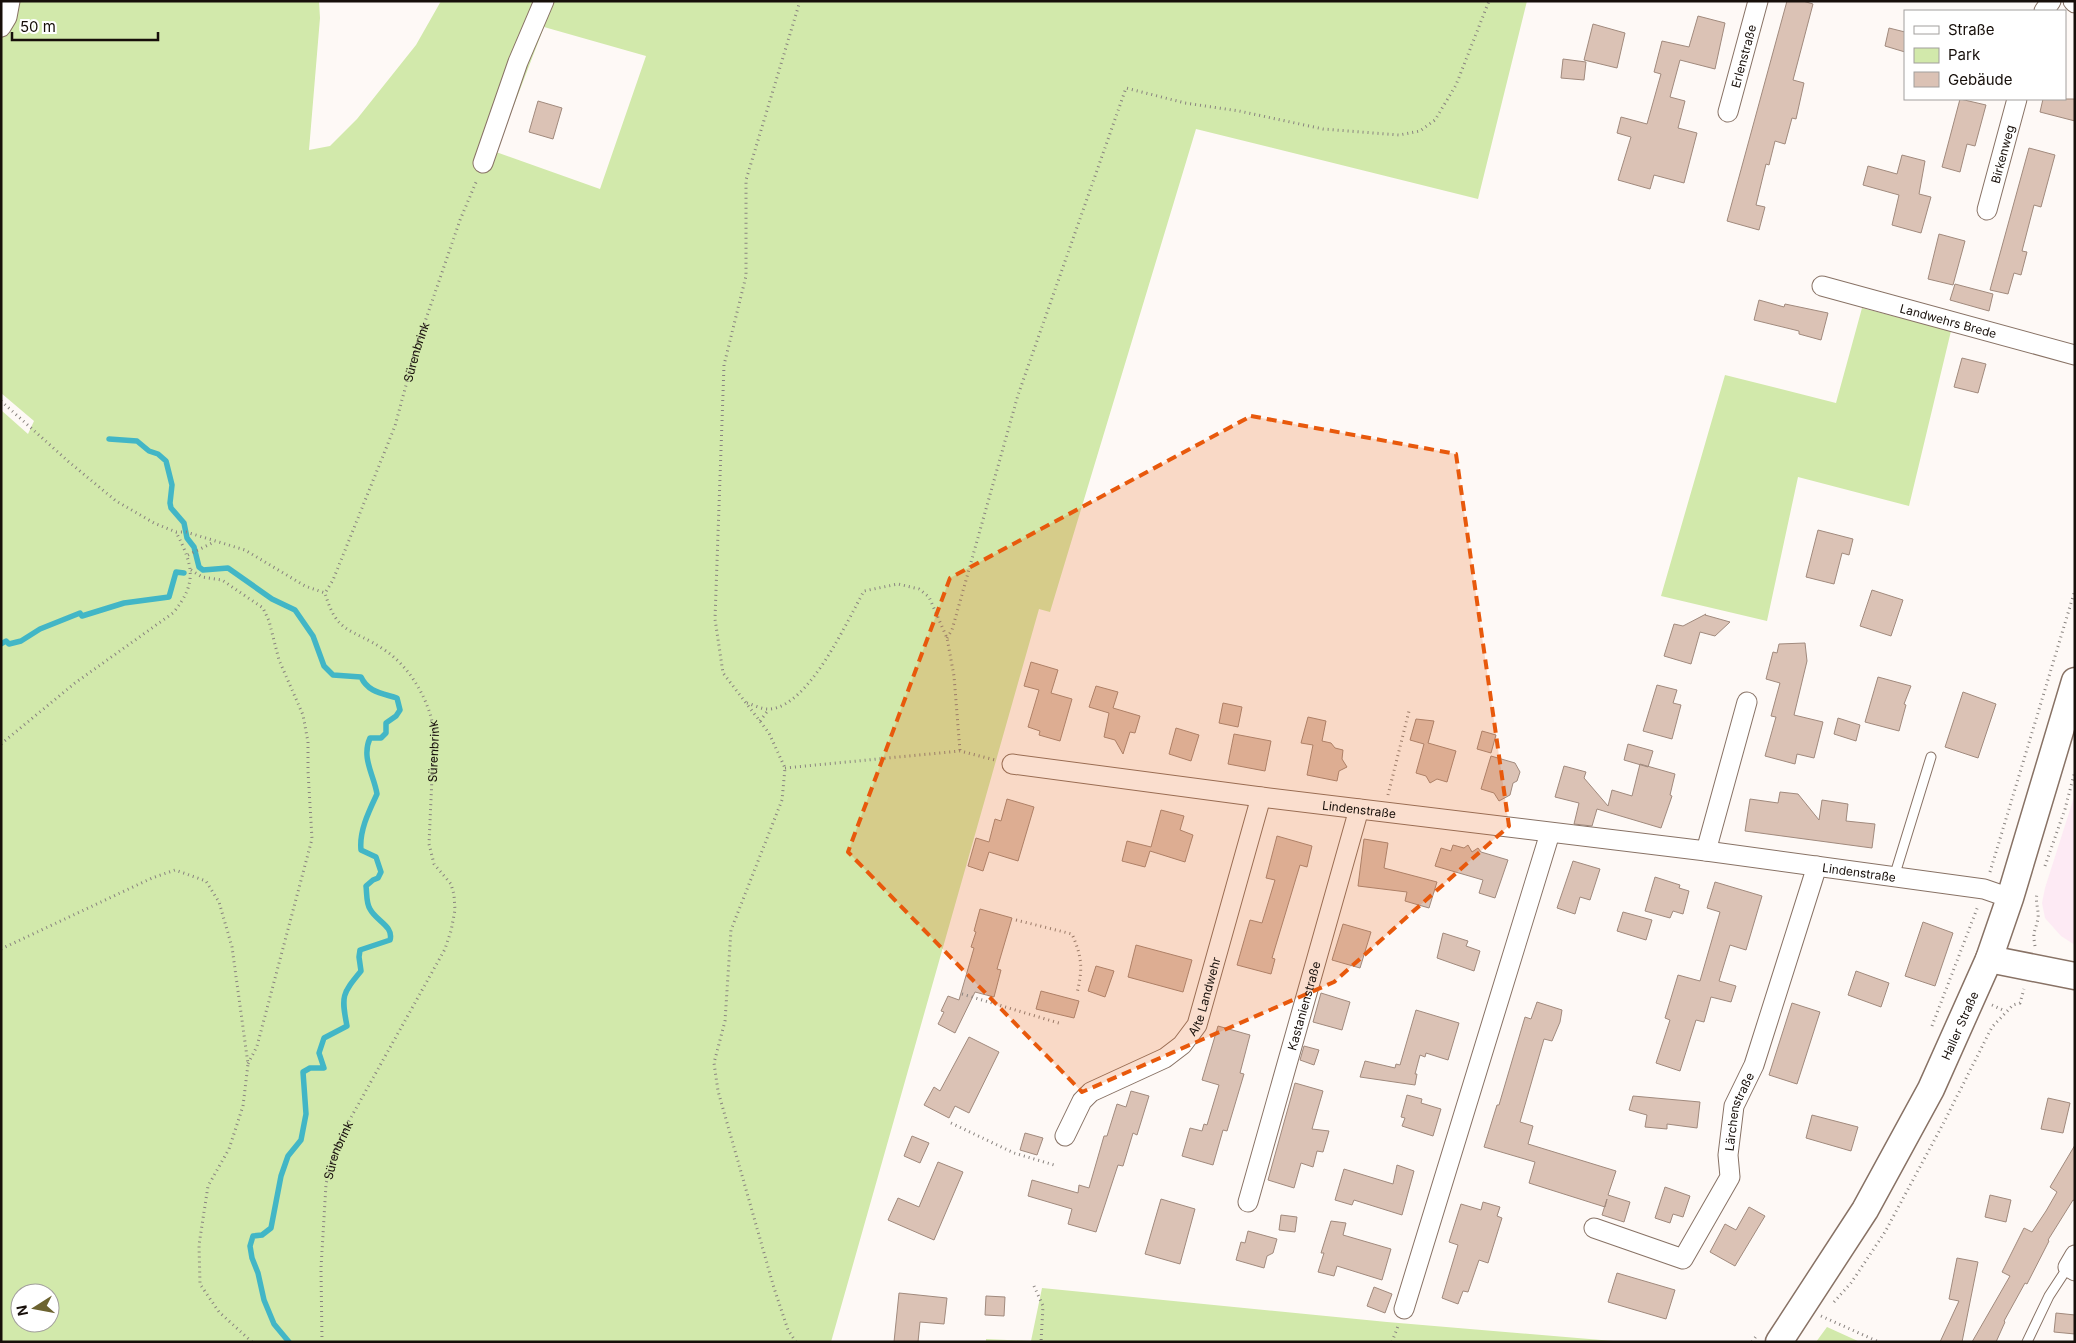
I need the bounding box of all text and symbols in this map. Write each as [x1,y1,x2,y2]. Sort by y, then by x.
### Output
scale bar [12,10,159,42]
legend [1904,10,2066,100]
text: 50 m [20,17,56,36]
text: Straße [1948,20,1995,39]
street label: Erlenstraße [1727,23,1759,89]
text: Park [1948,45,1981,64]
text: Gebäude [1948,70,2013,89]
street label: Birkenweg [1987,123,2017,185]
street label: Landwehrs Brede [1898,300,1998,341]
street label: Sürenbrink [400,320,432,384]
street label: Sürenbrink [424,719,442,782]
street label: Lindenstraße [1321,797,1397,821]
street label: Lindenstraße [1821,859,1897,884]
street label: Alte Landwehr [1184,955,1223,1039]
street label: Kastanienstraße [1284,959,1323,1052]
street label: Haller Straße [1938,989,1981,1062]
street label: Lärchenstraße [1721,1070,1757,1152]
street label: Sürenbrink [320,1118,356,1181]
north arrow [10,1283,60,1333]
text: N [12,1304,31,1317]

